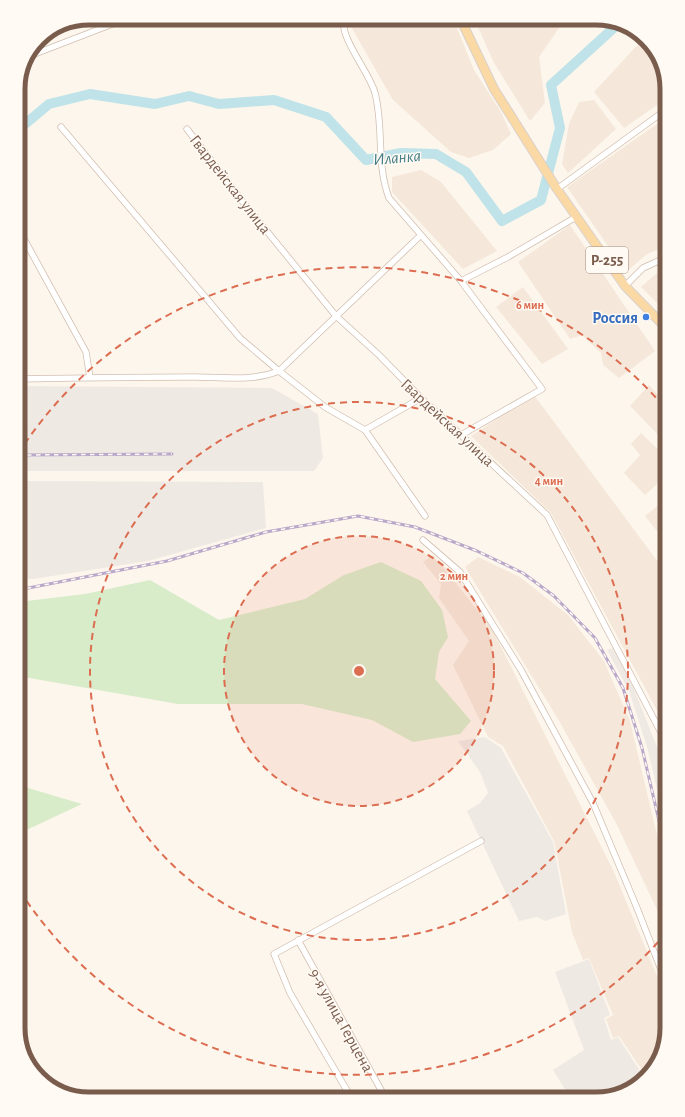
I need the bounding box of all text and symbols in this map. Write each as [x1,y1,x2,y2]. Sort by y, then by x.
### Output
street label: Гвардейская улица [186,132,274,238]
water label: Иланка [373,147,422,168]
road number: Р-255 [586,247,628,273]
text: 6 мин [516,299,544,311]
place label: Россия [592,310,638,326]
marker: Россия [641,312,651,322]
street label: Гвардейская улица [397,376,497,471]
text: 4 мин [535,475,563,487]
text: 2 мин [440,570,468,582]
centre of rings [352,664,366,678]
street label: 9-я улица Герцена [305,966,376,1075]

